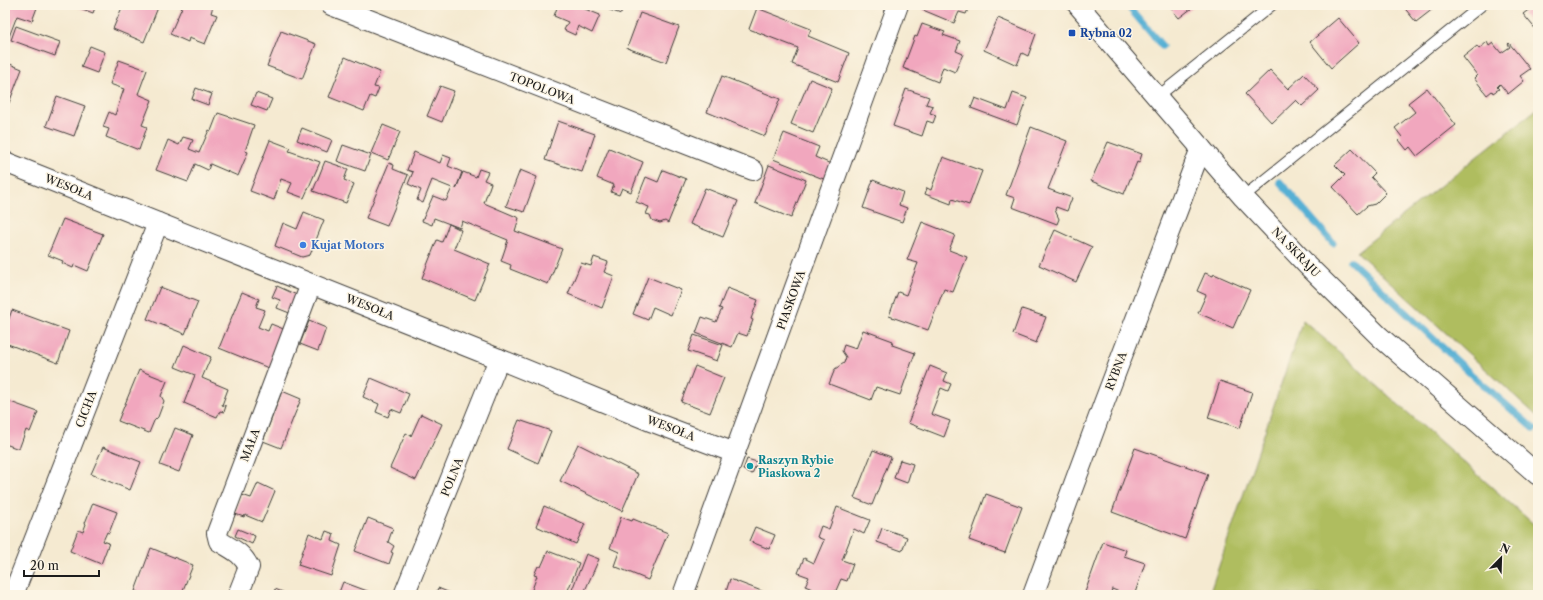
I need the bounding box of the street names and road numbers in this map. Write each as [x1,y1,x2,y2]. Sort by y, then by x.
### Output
street label: TOPOLOWA [507,69,577,107]
street label: WESOŁA [42,171,96,203]
street label: NA SKRAJU [1269,224,1323,280]
street label: PIASKOWA [774,268,809,332]
street label: WESOŁA [343,291,397,323]
street label: RYBNA [1102,349,1130,392]
street label: CICHA [73,388,100,430]
street label: WESOŁA [644,412,698,444]
street label: MAŁA [237,426,263,464]
street label: POLNA [438,455,466,498]

